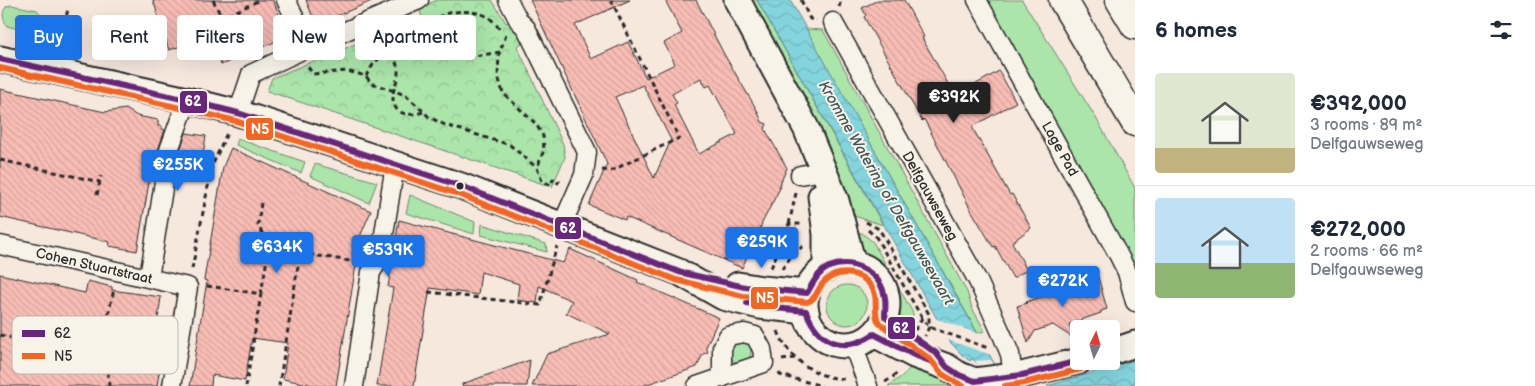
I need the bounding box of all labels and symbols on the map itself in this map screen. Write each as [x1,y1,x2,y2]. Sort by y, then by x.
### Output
water label: Kromme Watering of Delfgauwsevaart [814,78,958,309]
pin: €392K [919,82,989,124]
line badge: 62 [179,90,208,114]
text: 62 [185,93,202,110]
line badge: N5 [245,117,274,141]
street label: Lage Pad [1038,119,1082,179]
text: N5 [251,121,269,138]
street label: Delfgauwseweg [898,148,962,244]
pin: €255K [143,150,213,192]
unlabelled marker [455,181,465,191]
line badge: 62 [554,216,582,240]
text: 62 [560,220,577,237]
pin: €259K [727,226,797,269]
pin: €634K [242,232,312,274]
pin: €539K [353,234,423,277]
street label: Cohen Stuartstraat [34,244,155,288]
pin: €272K [1028,266,1098,308]
line badge: N5 [750,286,779,310]
text: N5 [756,290,774,307]
legend [12,316,178,374]
line badge: 62 [887,316,916,340]
text: 62 [893,320,910,337]
north arrow [1070,320,1120,370]
text: 62 [54,325,72,342]
text: N5 [54,348,73,365]

